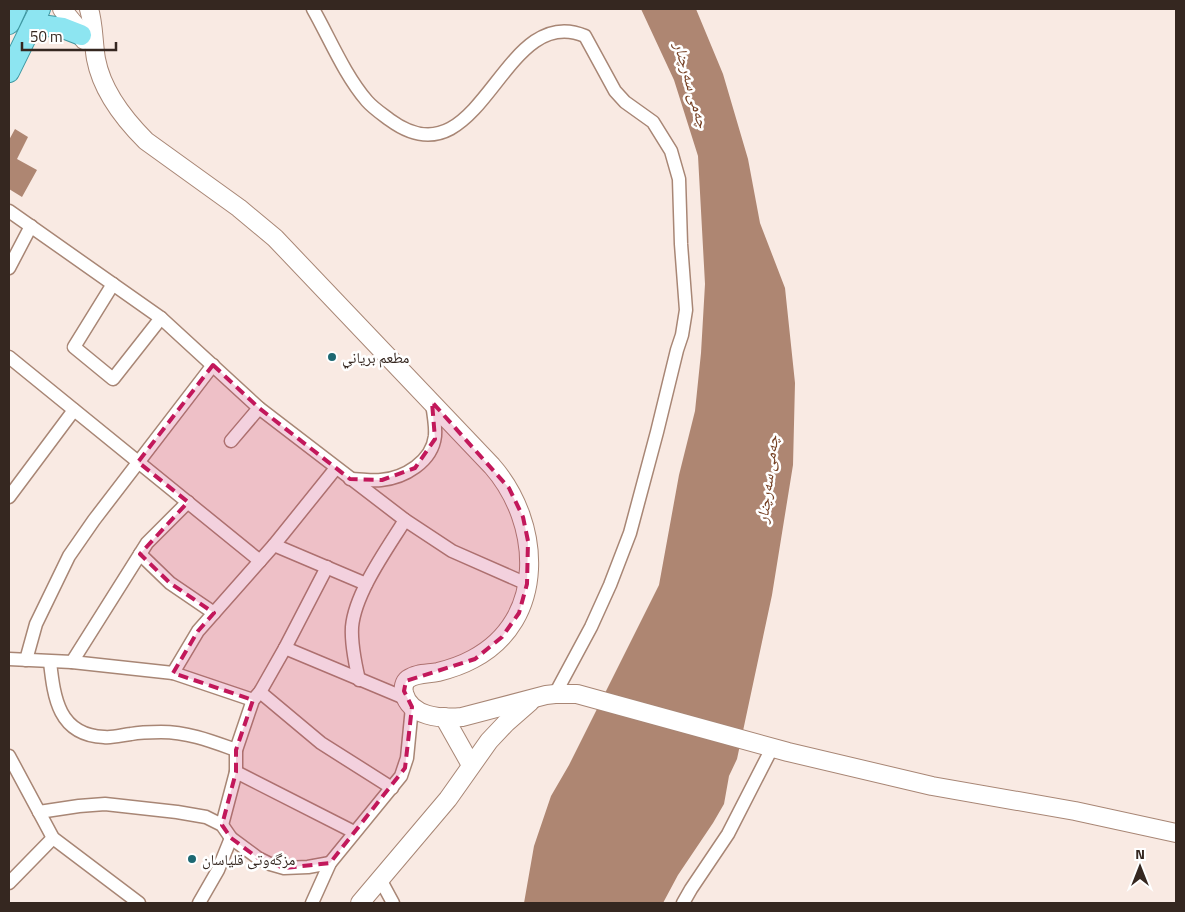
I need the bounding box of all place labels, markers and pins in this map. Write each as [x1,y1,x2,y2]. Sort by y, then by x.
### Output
place label: مطعم برياني [342,346,409,369]
marker: مطعم برياني [326,351,338,363]
place label: مزگەوتی قلیاسان [202,848,295,871]
marker: مزگەوتی قلیاسان [186,853,198,865]

